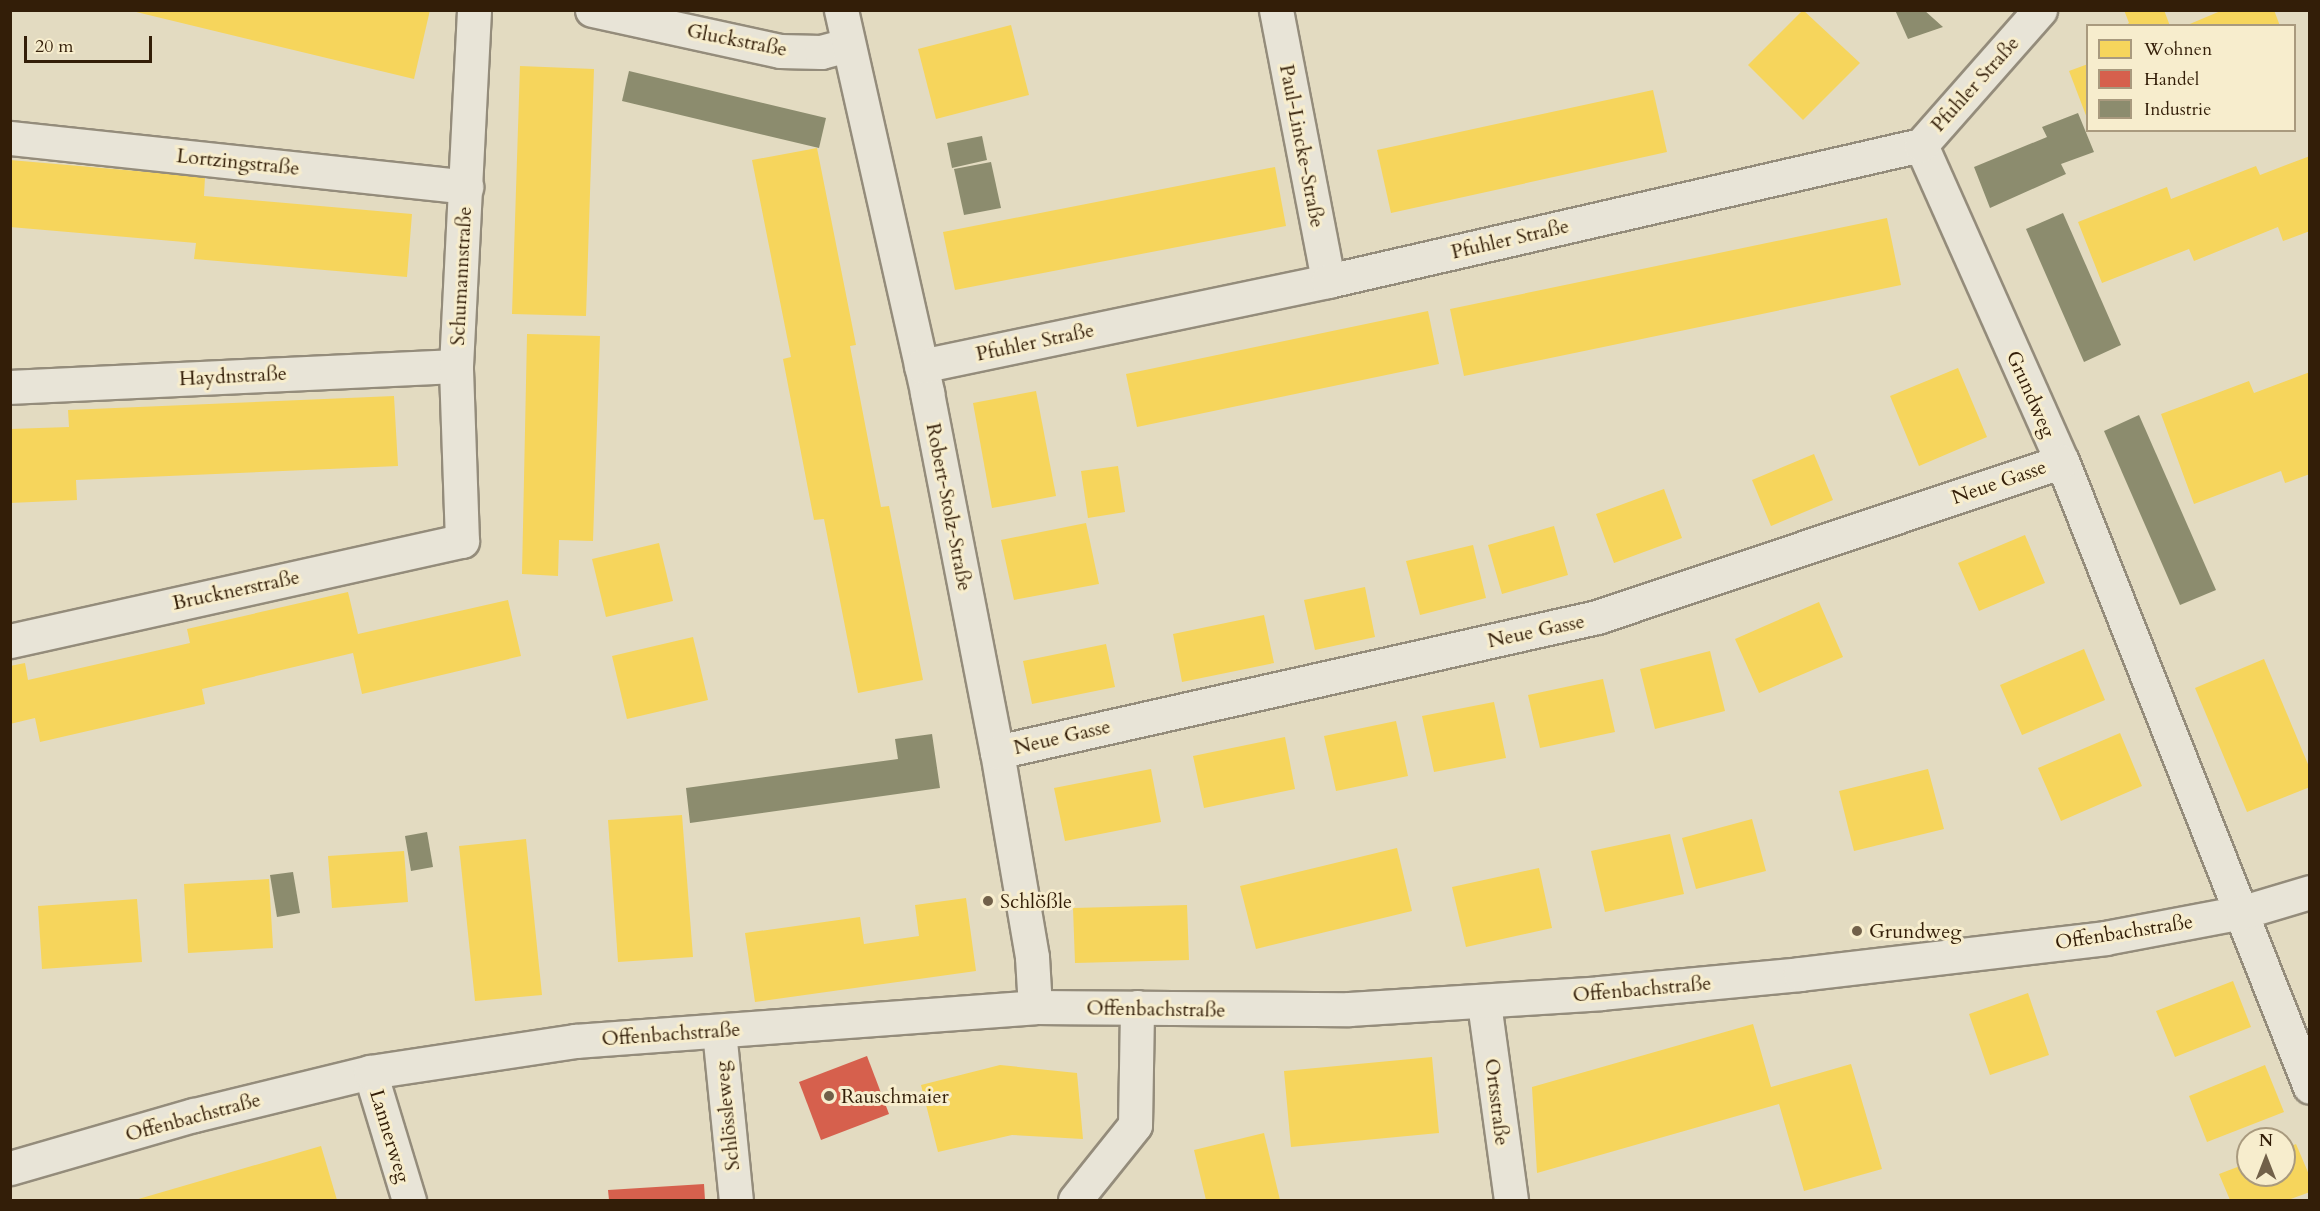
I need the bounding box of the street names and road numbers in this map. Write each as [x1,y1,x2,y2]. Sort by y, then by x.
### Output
street label: Gluckstraße [685,19,789,61]
street label: Pfuhler Straße [1926,31,2024,137]
street label: Paul-Lincke-Straße [1274,62,1330,230]
street label: Lortzingstraße [175,144,301,180]
street label: Schumannstraße [445,206,477,346]
street label: Pfuhler Straße [1449,214,1571,264]
street label: Pfuhler Straße [974,318,1096,366]
street label: Grundweg [2001,347,2061,441]
street label: Haydnstraße [179,361,287,391]
street label: Robert-Stolz-Straße [921,421,977,593]
street label: Neue Gasse [1949,455,2049,509]
street label: Brucknerstraße [170,565,302,615]
street label: Neue Gasse [1485,609,1587,653]
street label: Neue Gasse [1011,714,1113,760]
street label: Offenbachstraße [2053,909,2195,955]
street label: Offenbachstraße [1572,971,1712,1007]
street label: Offenbachstraße [1086,996,1226,1022]
street label: Offenbachstraße [601,1017,741,1051]
street label: Ortsstraße [1480,1057,1514,1147]
street label: Schlössleweg [709,1060,745,1172]
street label: Offenbachstraße [123,1087,263,1147]
street label: Lannerweg [364,1087,416,1185]

